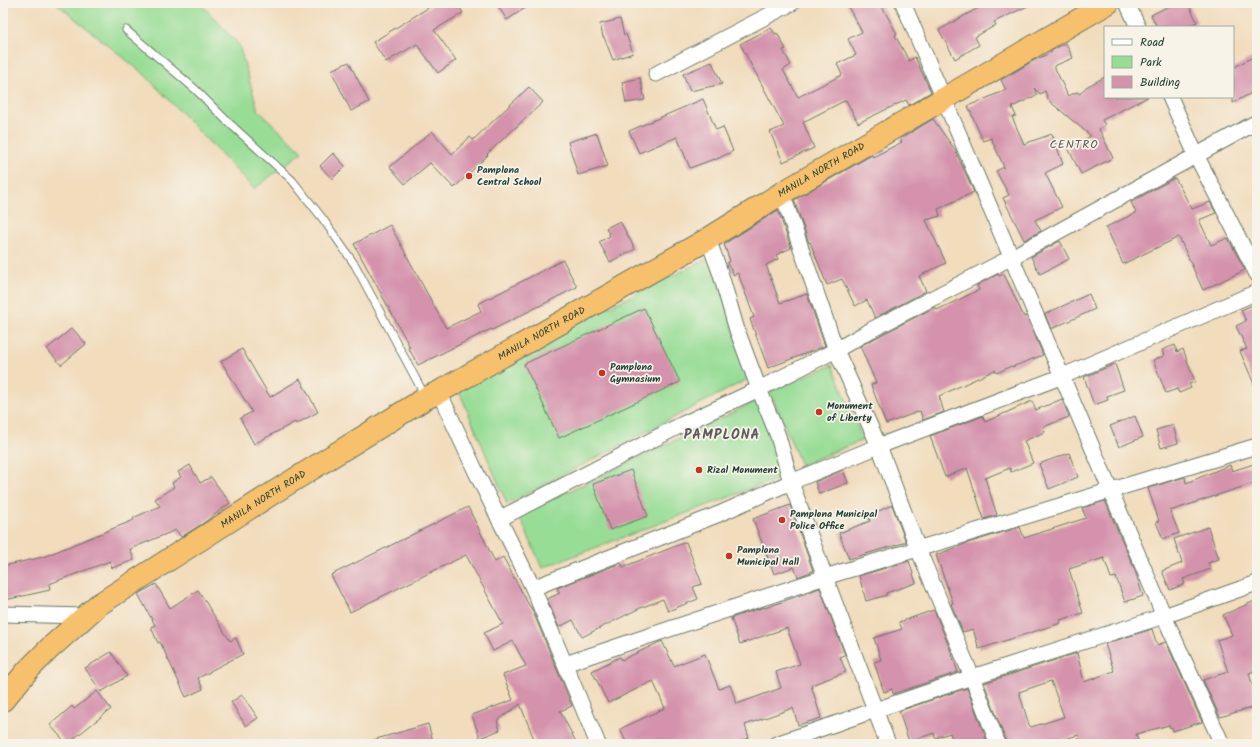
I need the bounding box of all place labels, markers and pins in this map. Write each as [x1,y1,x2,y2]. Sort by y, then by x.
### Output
place label: Pamplona Central School [477,162,541,190]
marker: Pamplona Central School [464,171,474,181]
place label: Pamplona Gymnasium [610,359,660,387]
marker: Pamplona Gymnasium [597,368,607,378]
place label: Monument of Liberty [827,398,873,426]
marker: Monument of Liberty [814,407,824,417]
place label: Rizal Monument [707,462,778,478]
marker: Rizal Monument [694,465,704,475]
place label: Pamplona Municipal Police Office [790,506,877,534]
marker: Pamplona Municipal Police Office [777,515,787,525]
place label: Pamplona Municipal Hall [737,542,799,570]
marker: Pamplona Municipal Hall [724,551,734,561]

